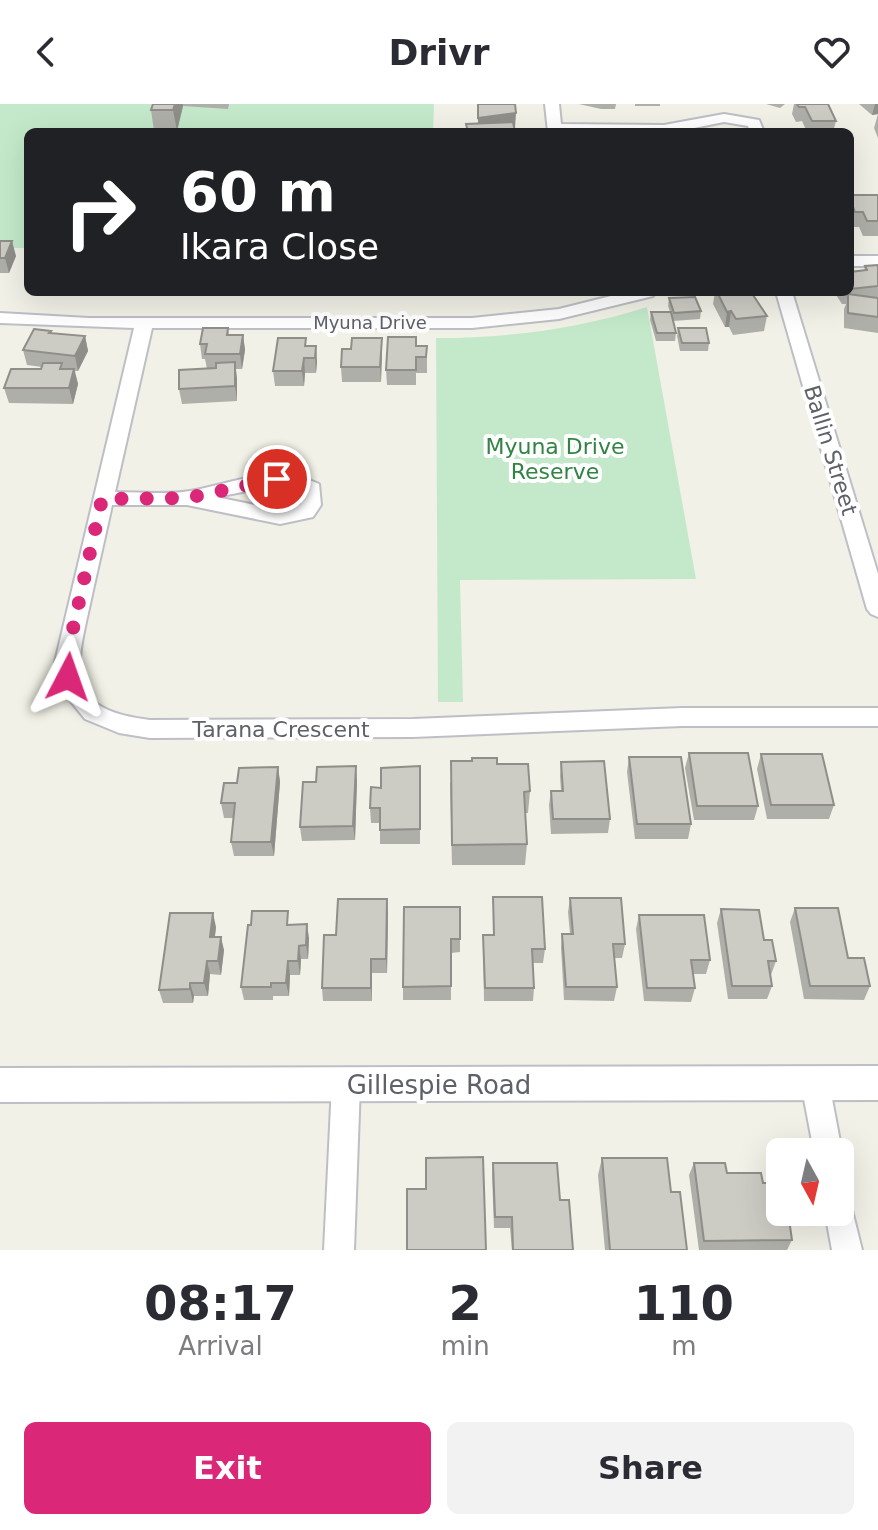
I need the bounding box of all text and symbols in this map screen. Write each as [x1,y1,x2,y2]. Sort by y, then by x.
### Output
icon: back [24,30,68,74]
icon: heart [810,30,854,74]
text: Drivr [388,32,490,73]
text: 60 m [180,159,336,224]
icon: right [48,160,152,264]
text: Ikara Close [180,226,379,267]
street label: Myuna Drive [313,312,427,333]
street label: Ballin Street [799,382,862,519]
park label: Myuna Drive Reserve [485,434,625,484]
pin [243,445,311,513]
icon: arrive [255,457,299,501]
position arrow [26,635,110,719]
street label: Tarana Crescent [191,717,370,742]
street label: Gillespie Road [347,1070,531,1100]
north arrow [766,1138,854,1226]
map controls [766,1138,854,1226]
text: 08:17 [144,1275,297,1331]
text: 2 [449,1275,482,1331]
text: 110 [634,1275,734,1331]
text: Arrival [178,1331,263,1361]
text: min [441,1331,490,1361]
text: m [671,1331,697,1361]
button: Exit [24,1422,431,1514]
button: Share [447,1422,854,1514]

